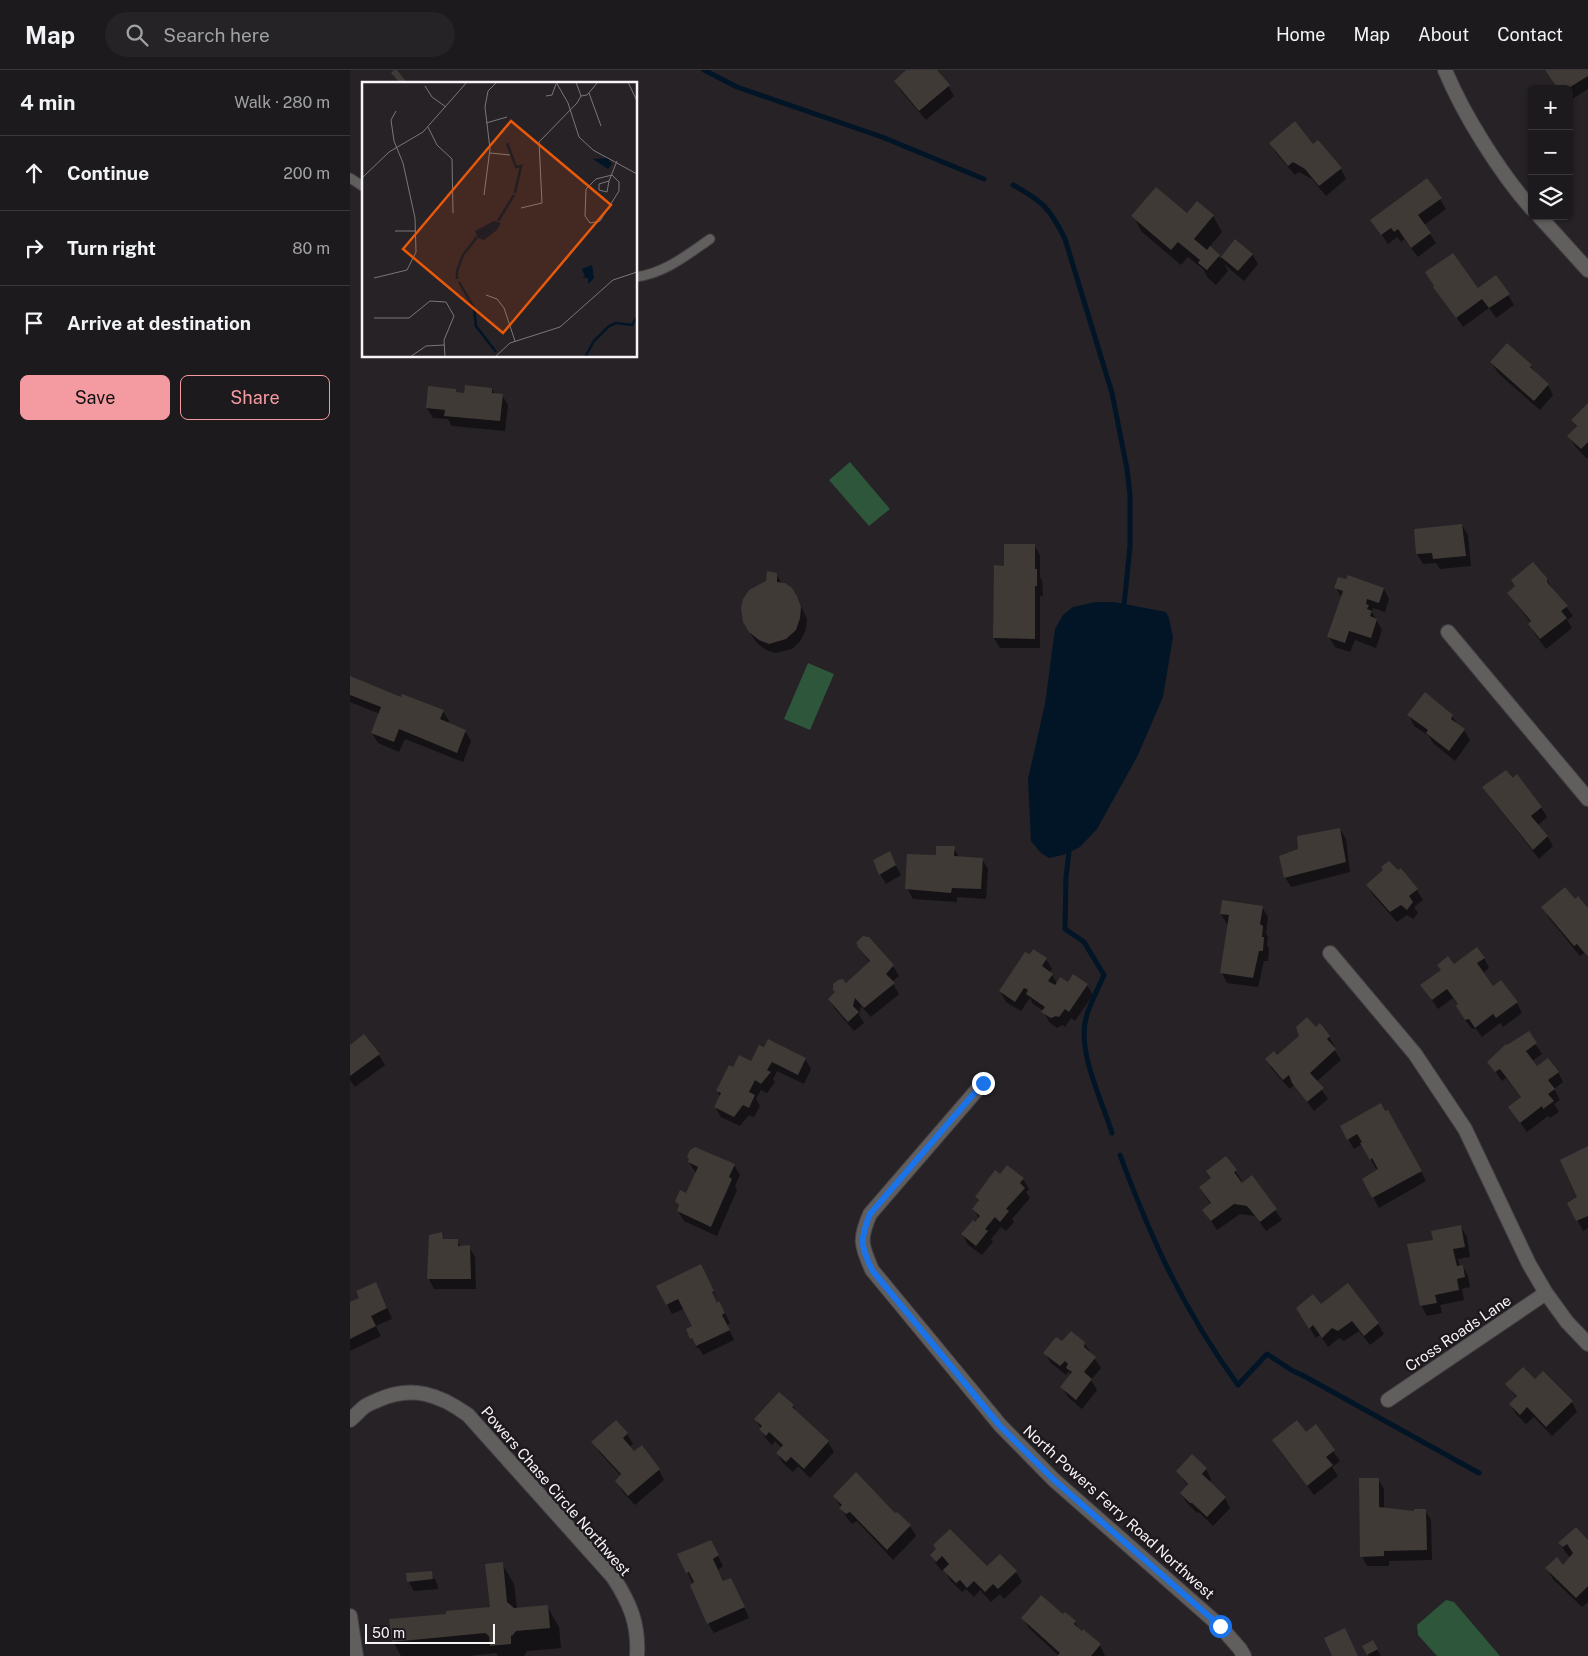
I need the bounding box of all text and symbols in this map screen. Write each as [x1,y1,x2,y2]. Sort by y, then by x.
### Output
search box [105,12,455,57]
text: Map [25,21,75,49]
icon: search [123,21,151,49]
text: Search here [163,24,270,46]
text: Home [1276,24,1326,45]
text: Map [1354,24,1390,45]
text: About [1418,24,1469,45]
text: Contact [1497,24,1563,45]
inset map [362,82,638,358]
map controls [1528,85,1573,220]
button: + [1528,85,1573,130]
text: 4 min [20,90,75,115]
text: Walk · 280 m [234,93,330,112]
button: − [1528,130,1573,175]
icon: ahead [20,159,48,187]
text: Continue [67,162,149,184]
text: 200 m [283,164,330,183]
button: layers [1528,175,1573,220]
icon: right [20,234,48,262]
text: Turn right [67,237,156,259]
text: 80 m [292,239,330,258]
icon: arrive [20,309,48,337]
text: Arrive at destination [67,312,251,334]
button: Save [20,375,170,420]
button: Share [180,375,330,420]
route end [972,1072,995,1095]
street label: Cross Roads Lane [1402,1291,1514,1375]
street label: Powers Chase Circle Northwest [478,1403,634,1579]
street label: North Powers Ferry Road Northwest [1020,1422,1218,1602]
route start [1209,1615,1232,1638]
scale bar [365,1621,495,1644]
text: 50 m [372,1625,405,1641]

